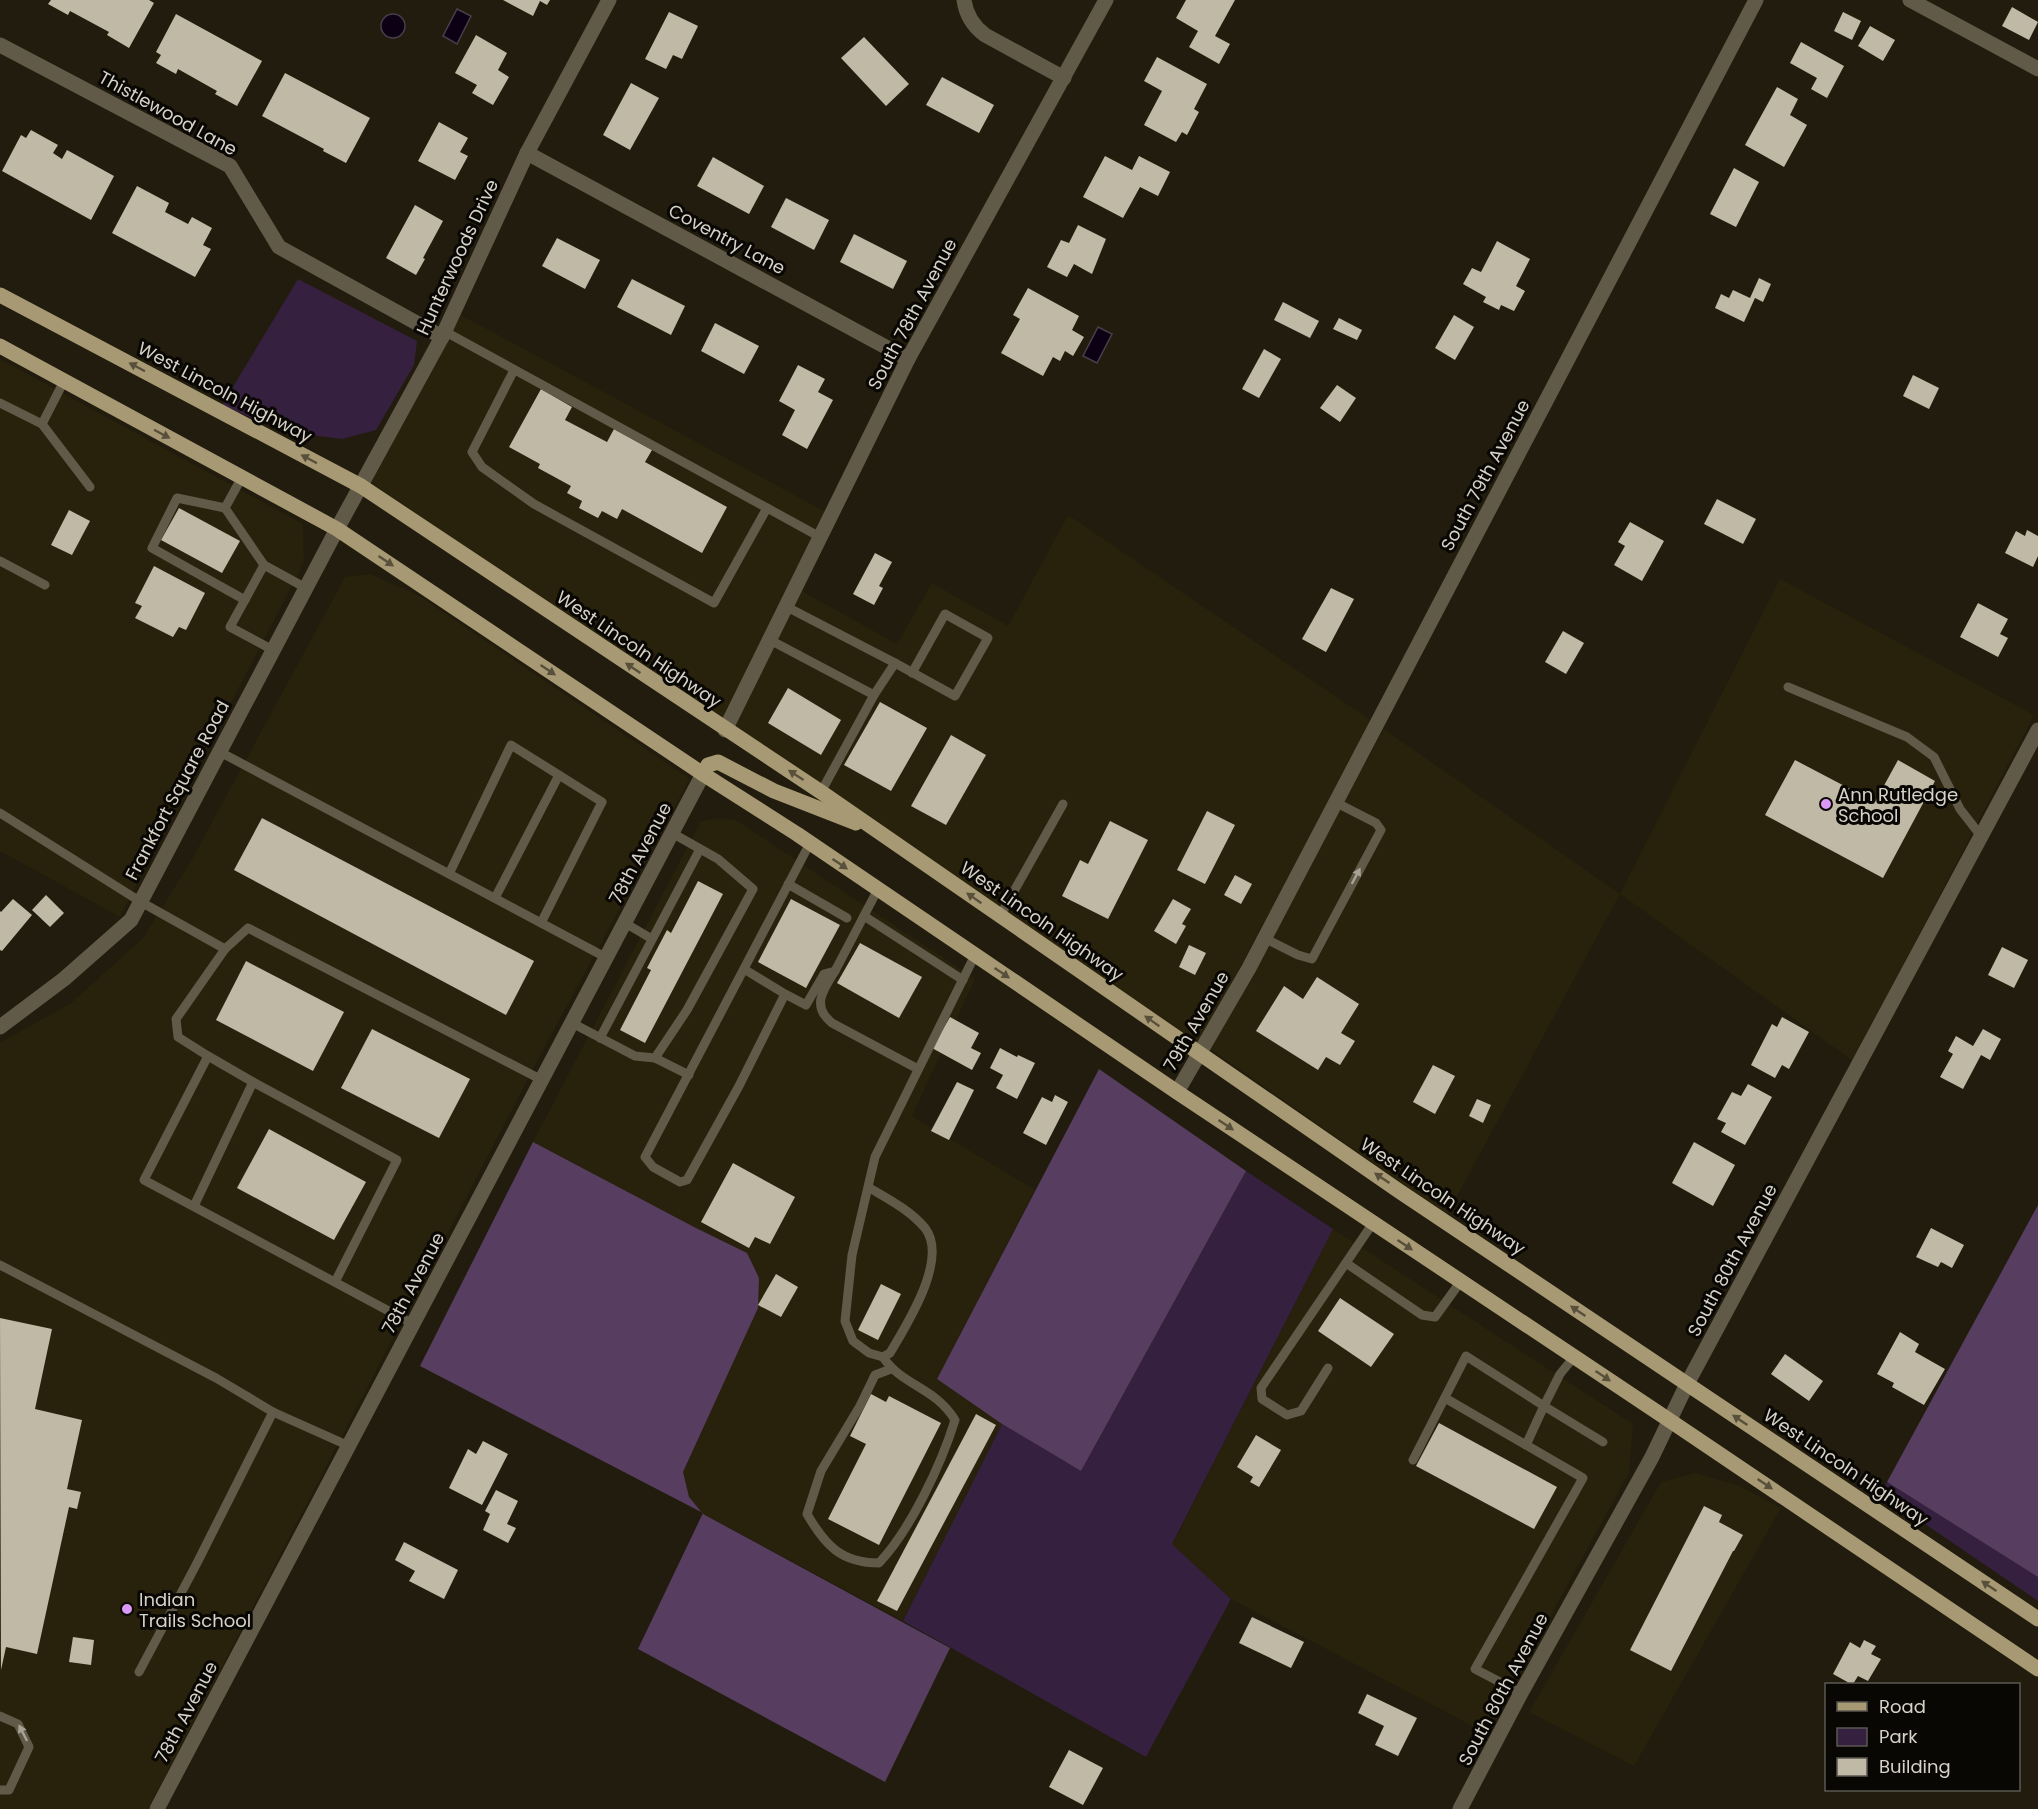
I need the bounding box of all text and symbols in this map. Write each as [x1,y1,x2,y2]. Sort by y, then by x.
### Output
street label: Thistlewood Lane [94,65,242,161]
street label: Hunterwoods Drive [410,175,504,339]
street label: Coventry Lane [664,198,790,280]
street label: South 78th Avenue [861,234,963,394]
street label: West Lincoln Highway [133,335,317,449]
one-way arrow [128,362,145,372]
street label: South 79th Avenue [1434,395,1536,555]
one-way arrow [154,429,171,439]
one-way arrow [300,454,317,464]
one-way arrow [378,555,394,566]
street label: West Lincoln Highway [552,584,726,714]
one-way arrow [625,663,641,674]
one-way arrow [540,664,556,675]
street label: Frankfort Square Road [119,696,235,884]
one-way arrow [788,770,804,781]
place label: Ann Rutledge School [1838,782,1958,828]
marker: Ann Rutledge School [1819,797,1833,811]
street label: 78th Avenue [603,798,677,908]
street label: West Lincoln Highway [955,855,1129,987]
one-way arrow [832,858,848,869]
one-way arrow [1351,868,1361,885]
one-way arrow [966,893,982,904]
street label: 79th Avenue [1157,966,1235,1076]
one-way arrow [993,967,1009,979]
one-way arrow [1143,1015,1160,1026]
one-way arrow [1217,1119,1234,1130]
street label: West Lincoln Highway [1356,1131,1530,1261]
one-way arrow [1374,1172,1390,1184]
street label: South 80th Avenue [1681,1179,1783,1341]
street label: 78th Avenue [376,1228,450,1338]
one-way arrow [1397,1239,1414,1250]
one-way arrow [1570,1306,1586,1317]
one-way arrow [1594,1370,1610,1382]
street label: West Lincoln Highway [1759,1402,1933,1532]
one-way arrow [1732,1414,1748,1425]
one-way arrow [1756,1479,1773,1490]
one-way arrow [1982,1580,1998,1592]
place label: Indian Trails School [139,1587,251,1633]
marker: Indian Trails School [120,1602,134,1616]
street label: South 80th Avenue [1452,1608,1554,1770]
street label: 78th Avenue [149,1657,223,1767]
legend [1825,1683,2020,1791]
text: Road [1879,1694,1926,1719]
text: Park [1879,1724,1918,1749]
one-way arrow [18,1725,27,1742]
text: Building [1879,1754,1951,1779]

